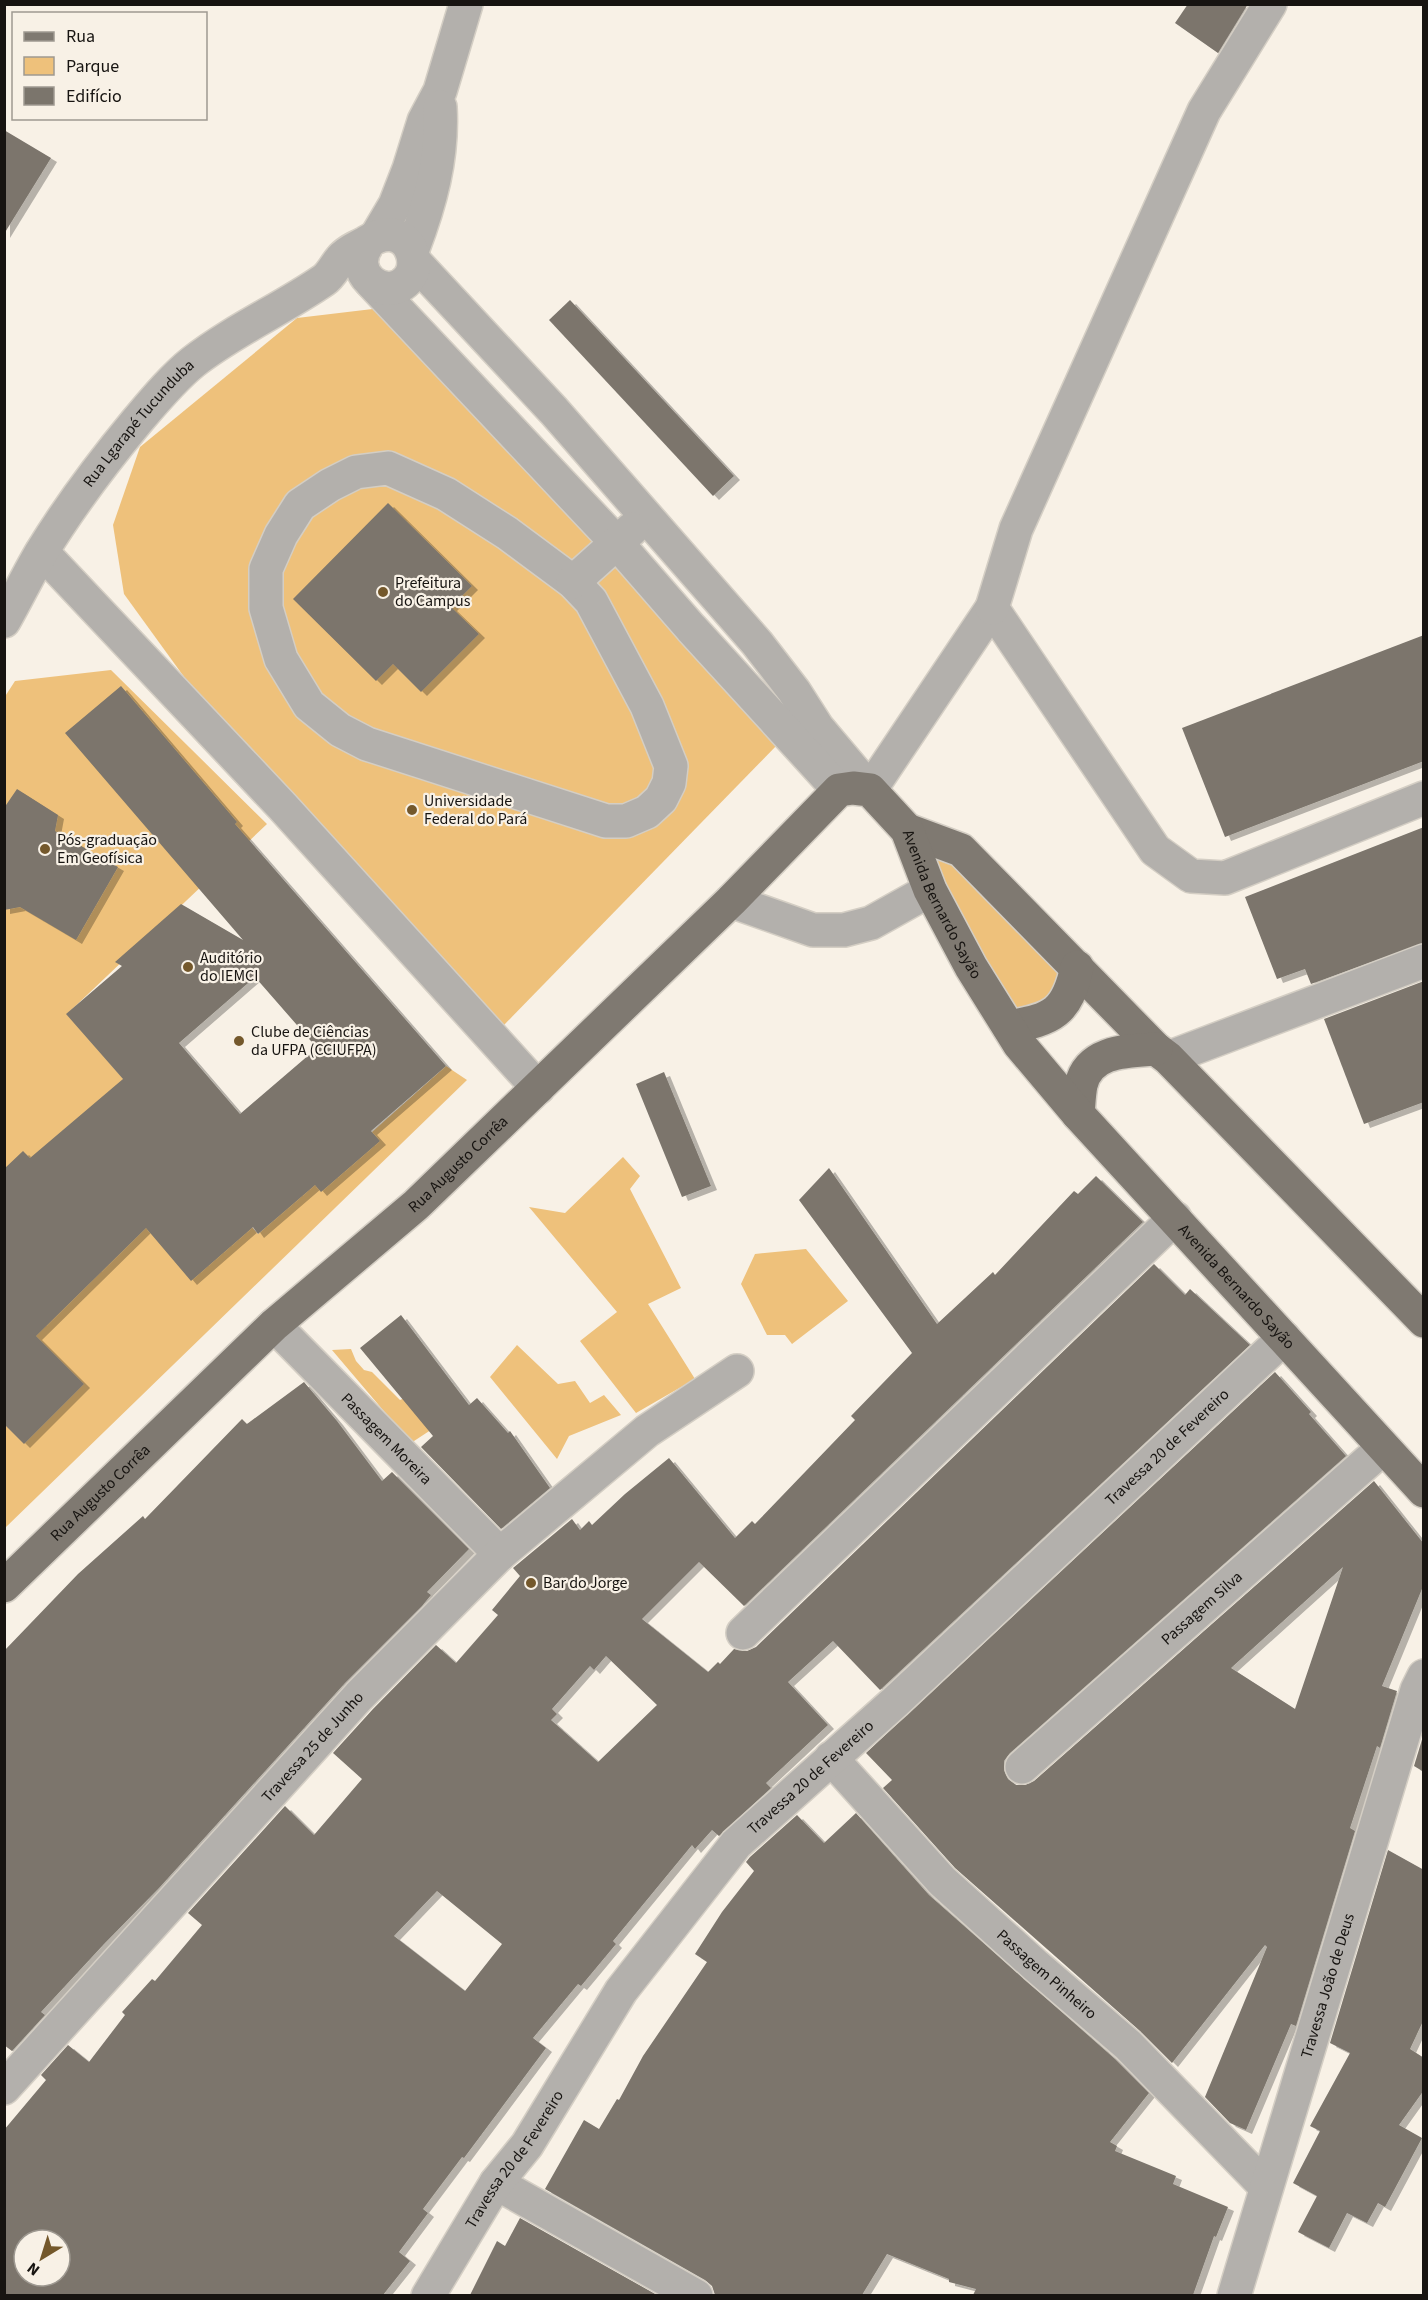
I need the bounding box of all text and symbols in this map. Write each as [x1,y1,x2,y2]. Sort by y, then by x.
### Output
legend [12,12,207,120]
text: Rua [66,24,95,49]
text: Parque [66,54,119,79]
text: Edifício [66,84,122,109]
street label: Rua Lgarapé Tucunduba [78,354,199,492]
place label: Prefeitura do Campus [395,572,471,612]
marker: Prefeitura do Campus [376,585,390,599]
place label: Universidade Federal do Pará [424,790,527,830]
marker: Universidade Federal do Pará [405,803,419,817]
street label: Avenida Bernardo Sayão [897,827,987,983]
place label: Pós-graduação Em Geofísica [57,829,157,869]
marker: Pós-graduação Em Geofísica [38,842,52,856]
place label: Auditório do IEMCI [200,947,262,987]
marker: Auditório do IEMCI [181,960,195,974]
place label: Clube de Ciências da UFPA (CCIUFPA) [251,1021,377,1061]
marker: Clube de Ciências da UFPA (CCIUFPA) [232,1034,246,1048]
street label: Rua Augusto Corrêa [403,1111,513,1218]
street label: Avenida Bernardo Sayão [1173,1219,1300,1354]
street label: Travessa 20 de Fevereiro [1100,1384,1234,1511]
street label: Passagem Moreira [336,1388,437,1490]
street label: Rua Augusto Corrêa [45,1439,155,1546]
street label: Passagem Silva [1156,1566,1247,1650]
place label: Bar do Jorge [543,1572,628,1594]
marker: Bar do Jorge [524,1576,538,1590]
street label: Travessa 25 de Junho [257,1687,369,1807]
street label: Travessa 20 de Fevereiro [743,1715,879,1840]
street label: Travessa João de Deus [1295,1910,1360,2061]
street label: Passagem Pinheiro [992,1924,1102,2024]
street label: Travessa 20 de Fevereiro [460,2086,569,2233]
north arrow [12,2228,72,2288]
text: N [22,2257,44,2281]

